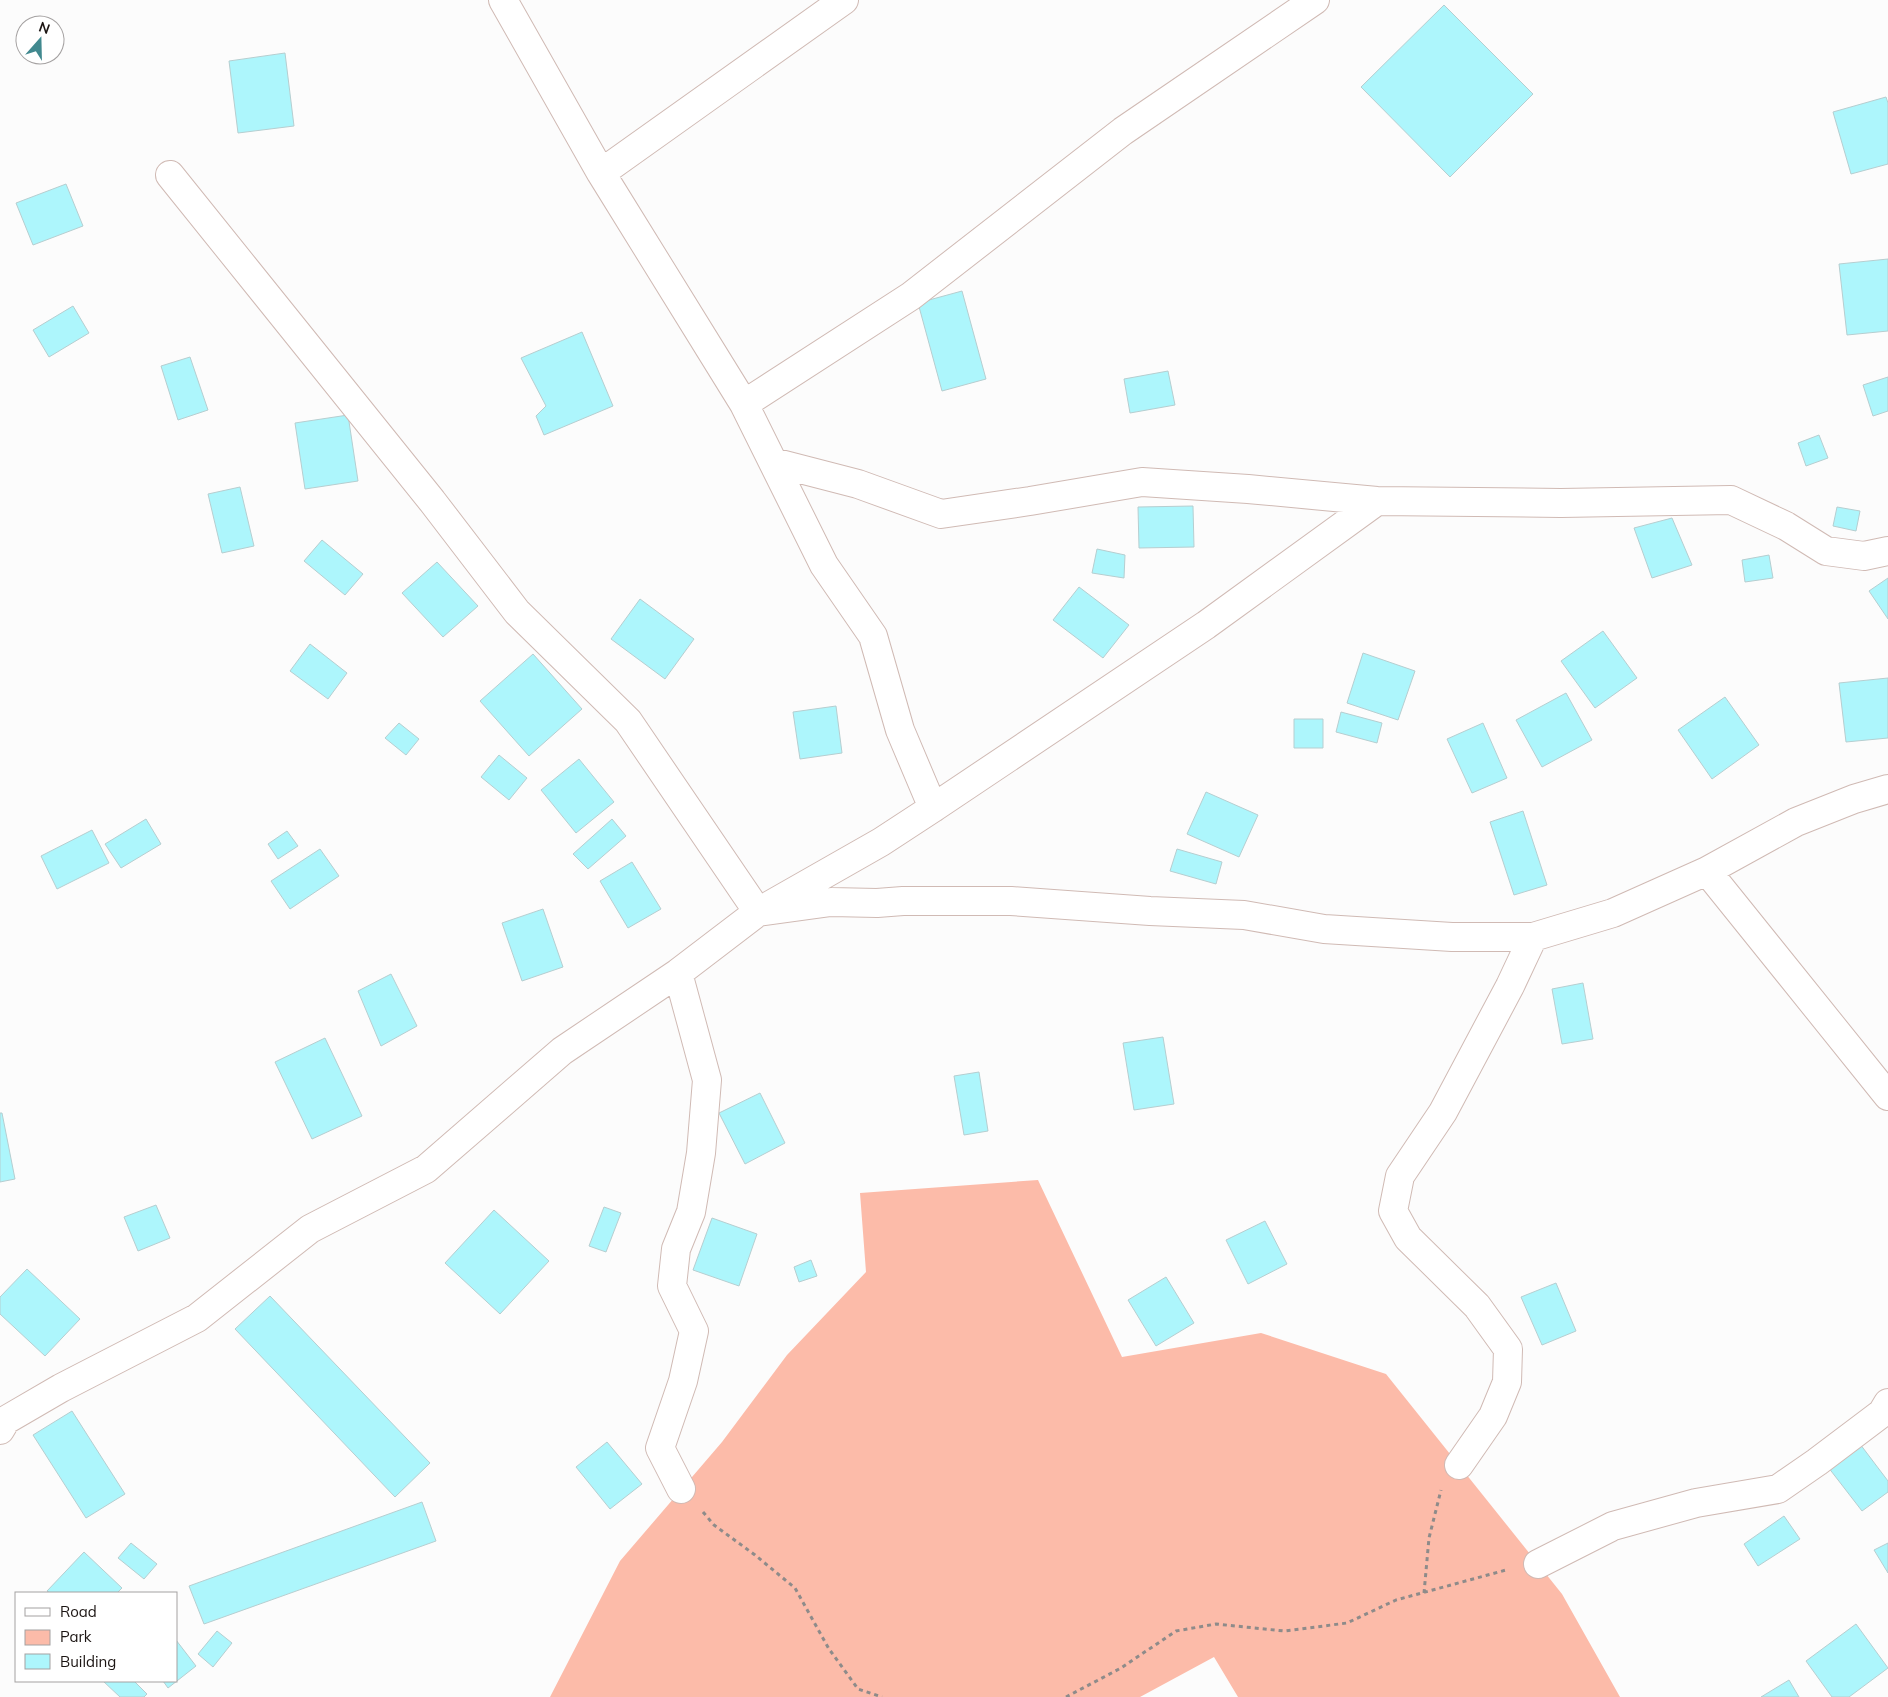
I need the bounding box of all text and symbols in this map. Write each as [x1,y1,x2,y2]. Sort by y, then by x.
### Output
north arrow [15,15,65,65]
text: N [36,18,52,38]
legend [15,1592,178,1682]
text: Road [60,1602,97,1621]
text: Park [60,1627,92,1646]
text: Building [60,1652,116,1671]

